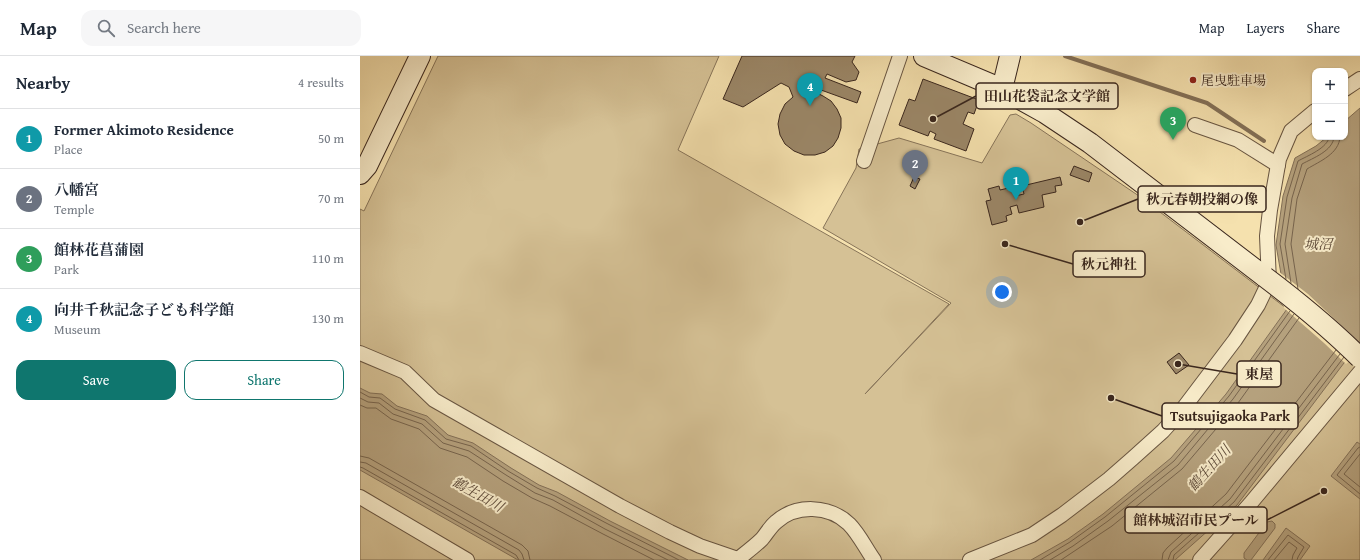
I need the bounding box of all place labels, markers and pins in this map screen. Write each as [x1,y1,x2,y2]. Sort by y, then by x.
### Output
place label: 尾曳駐車場 [1201,71,1266,90]
pin: 4 [797,73,823,106]
marker: 尾曳駐車場 [1188,75,1198,85]
callout: 田山花袋記念文学館 [976,83,1118,109]
pin: 3 [1160,107,1186,140]
pin: 2 [902,150,928,183]
pin: 1 [1003,167,1029,200]
callout: 秋元春朝投網の像 [1138,186,1266,212]
callout: 秋元神社 [1073,251,1145,277]
callout: 東屋 [1237,361,1281,387]
callout: Tsutsujigaoka Park [1162,403,1298,429]
callout: 館林城沼市民プール [1125,507,1267,533]

